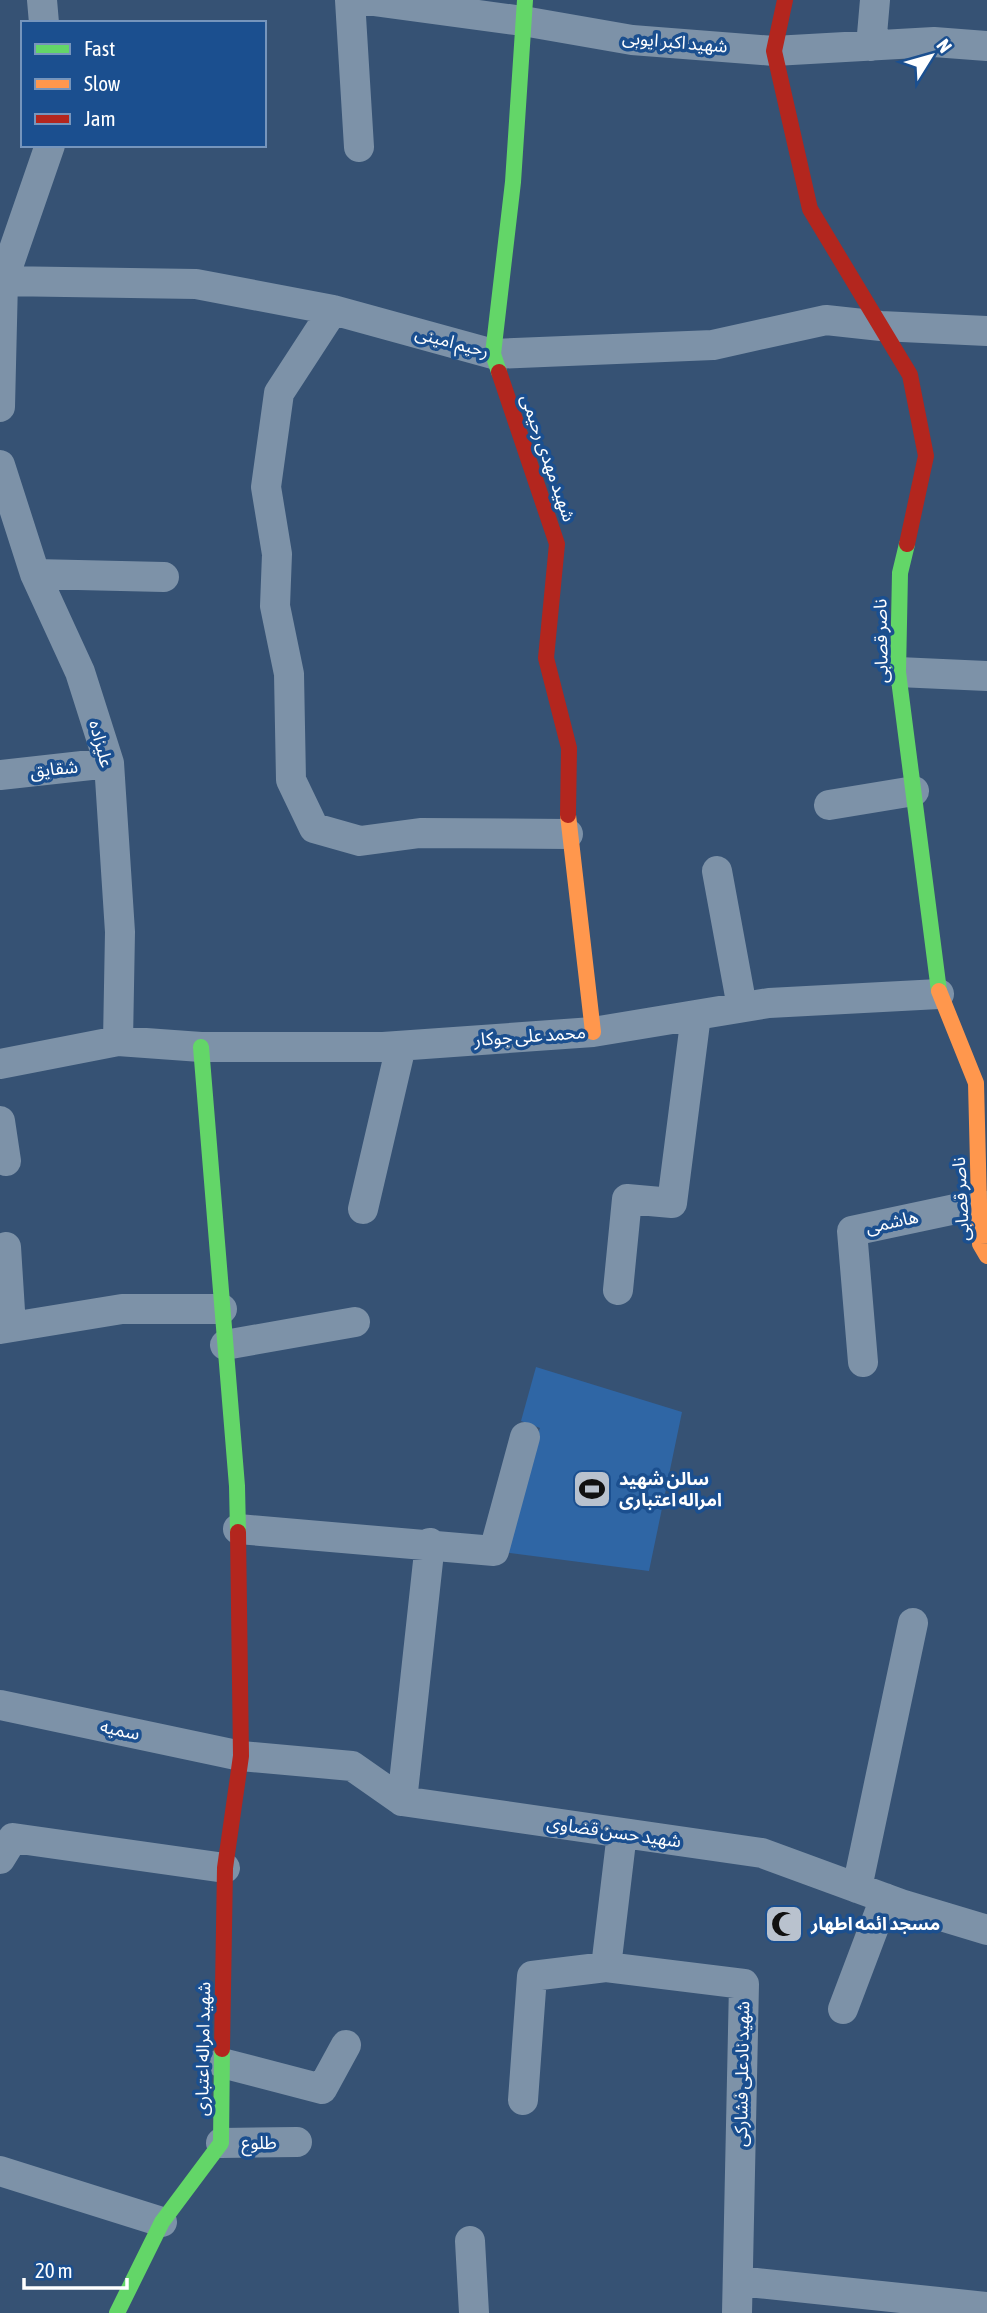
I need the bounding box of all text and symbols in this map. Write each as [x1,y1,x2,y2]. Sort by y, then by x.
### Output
legend [21,21,266,147]
north arrow [896,21,966,91]
street label: شهید اکبر ایوبی [621,26,729,58]
text: N [932,35,957,57]
text: Fast [84,36,115,60]
text: Slow [84,71,121,95]
text: Jam [84,106,116,130]
street label: رحیم امینی [412,322,491,364]
street label: شهید مهدی رحیمی [516,391,580,525]
street label: ناصر قصابی [869,599,893,683]
street label: علیزاده [84,718,118,770]
street label: شقایق [29,756,79,782]
street label: محمد علی جوکار [472,1021,587,1051]
street label: ناصر قصابی [948,1156,974,1242]
street label: هاشمی [864,1206,920,1238]
sports icon: سالن شهید امراله اعتباری [571,1468,613,1510]
place label: سالن شهید امراله اعتباری [619,1468,722,1511]
street label: سمیه [98,1715,142,1744]
street label: شهید حسن قضاوی [545,1812,683,1852]
mosque icon: مسجد ائمه اطهار [763,1903,805,1945]
place label: مسجد ائمه اطهار [810,1913,940,1935]
street label: شهید امراله اعتباری [191,1982,215,2116]
street label: شهید نادعلی فشارکی [730,2001,754,2147]
street label: طلوع [241,2132,277,2157]
scale bar [24,2246,128,2290]
text: 20 m [35,2258,73,2282]

